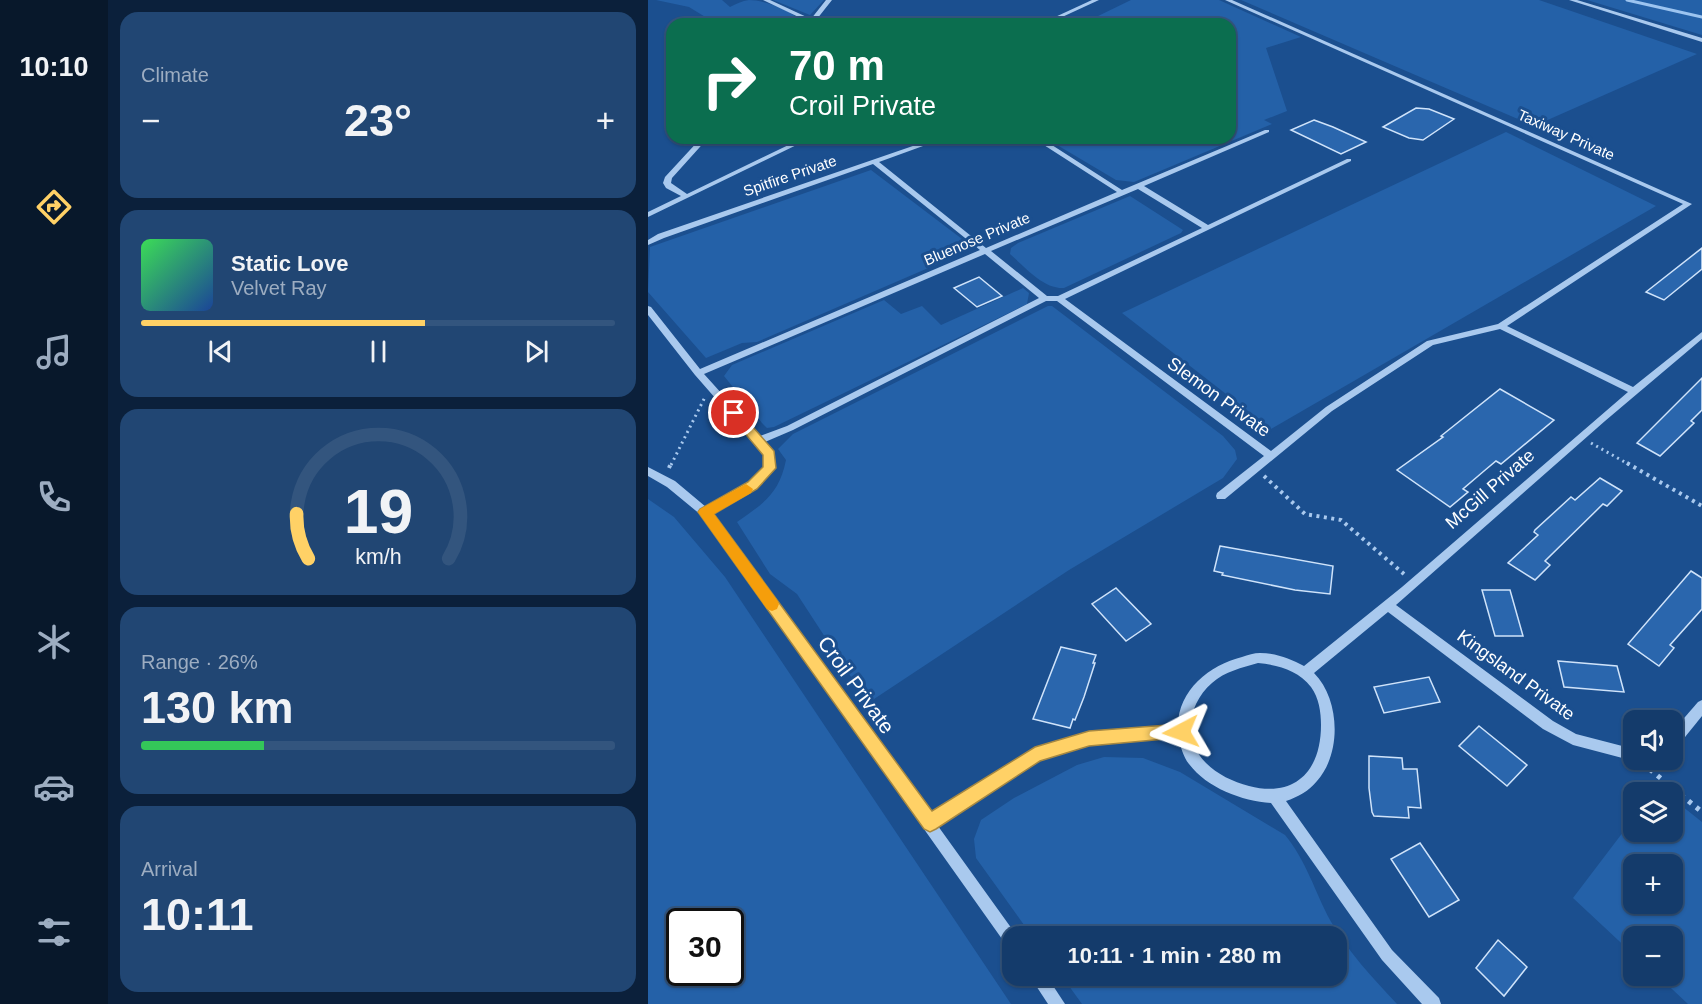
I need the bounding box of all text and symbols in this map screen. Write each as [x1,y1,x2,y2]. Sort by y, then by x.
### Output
icon: right [690,42,768,120]
text: 70 m [789,42,885,89]
text: 10:10 [19,52,89,82]
text: Climate [141,64,209,86]
text: Croil Private [789,91,936,121]
text: 23° [344,95,412,146]
text: − [141,102,160,139]
text: + [596,102,615,139]
street label: Taxiway Private [1515,106,1617,163]
street label: Spitfire Private [741,152,839,199]
icon: directions [33,186,75,228]
street label: Bluenose Private [921,209,1032,269]
text: Static Love [231,251,348,276]
text: Velvet Ray [231,277,327,299]
icon: music [33,331,75,373]
icon: previous [204,335,237,368]
icon: pause [362,335,395,368]
icon: next [520,335,553,368]
street label: Slemon Private [1164,353,1274,441]
pin [708,387,759,438]
icon: arrive [717,396,750,429]
street label: McGill Private [1442,445,1538,533]
icon: phone [33,476,75,518]
text: 19 [343,477,413,546]
text: km/h [355,545,401,569]
icon: climate [33,621,75,663]
street label: Kingsland Private [1453,626,1579,724]
street label: Croil Private [813,632,899,738]
text: Range · 26% [141,651,258,673]
text: 130 km [141,682,294,733]
position arrow [1149,700,1213,764]
map controls [1623,710,1683,986]
button: sound [1623,710,1683,770]
icon: car [33,766,75,808]
button: layers [1623,782,1683,842]
button: + [1623,854,1683,914]
text: Arrival [141,858,198,880]
text: 10:11 [141,889,254,940]
speed limit sign: 30 [666,908,744,986]
icon: filters [33,911,75,953]
button: − [1623,926,1683,986]
text: 10:11 · 1 min · 280 m [1068,943,1282,968]

